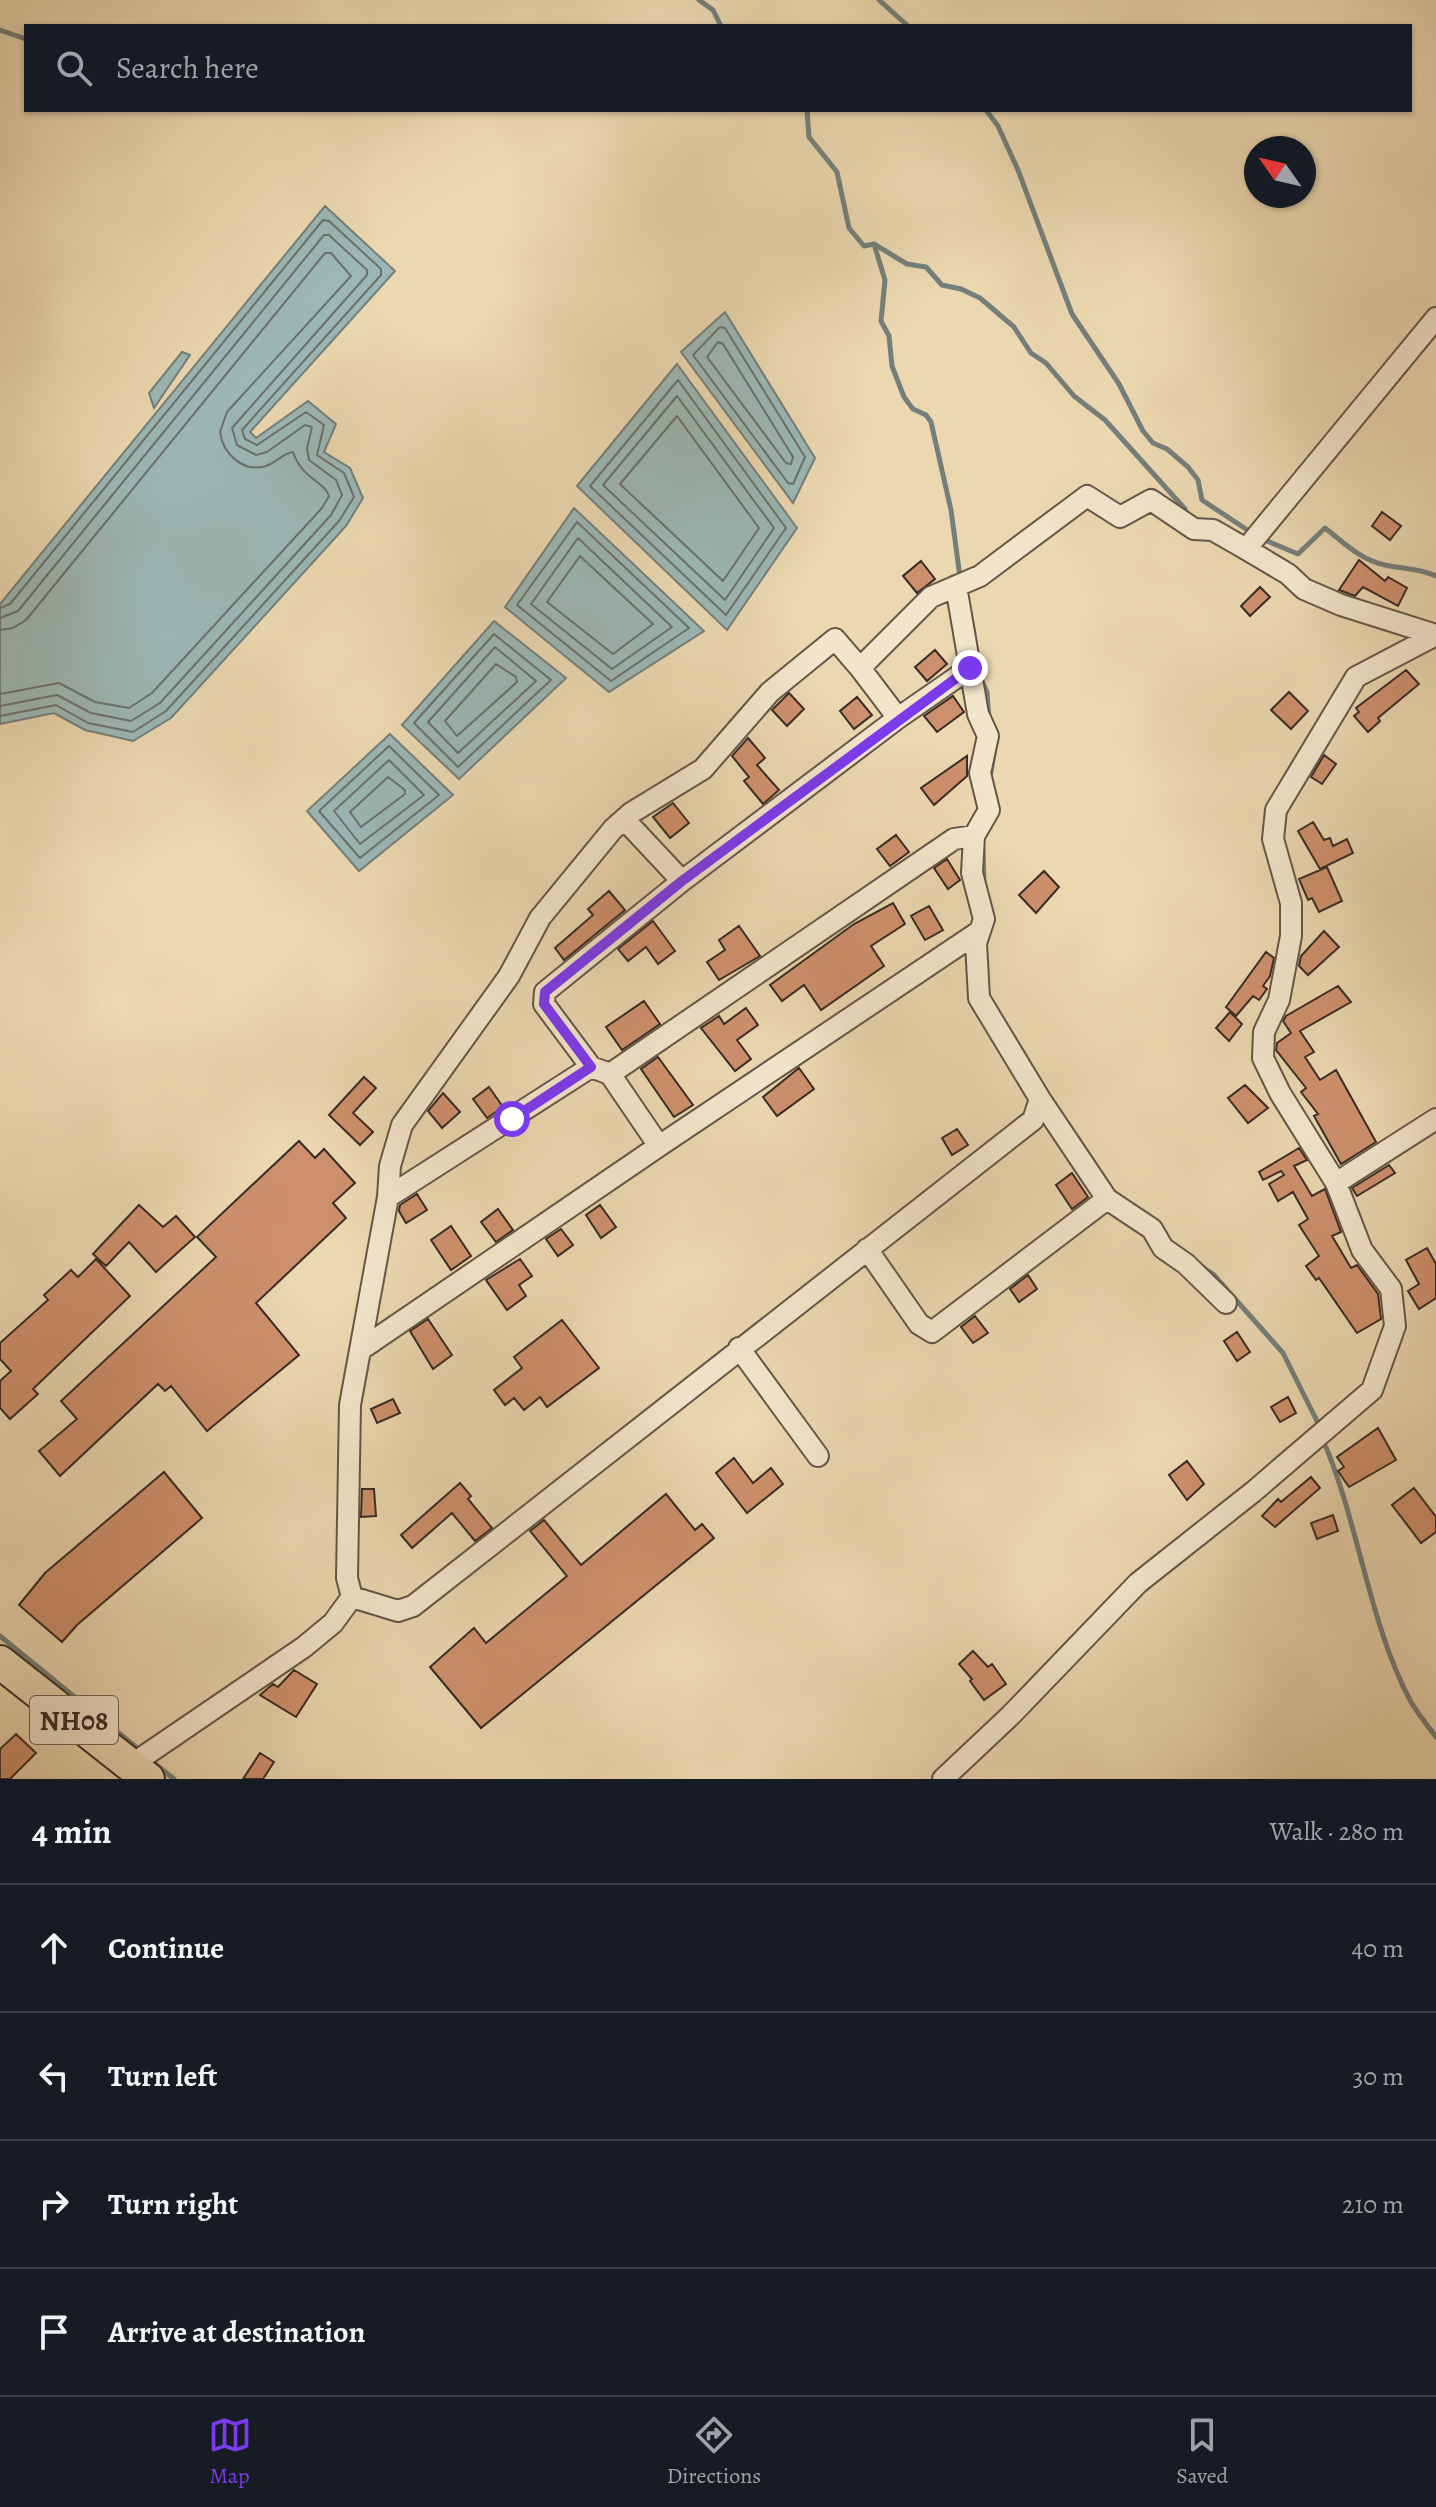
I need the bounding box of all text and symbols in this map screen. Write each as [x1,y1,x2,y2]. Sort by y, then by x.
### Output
search box [24,24,1412,112]
icon: search [52,46,96,90]
text: Search here [116,48,259,88]
north arrow [1244,136,1316,208]
route end [952,650,988,686]
route start [494,1101,530,1137]
road number: NH08 [30,1696,118,1744]
text: 4 min [32,1808,111,1855]
text: Walk · 280 m [1269,1814,1404,1849]
icon: ahead [32,1926,76,1970]
text: Continue [108,1928,224,1968]
text: 40 m [1352,1931,1404,1966]
icon: left [32,2054,76,2098]
text: Turn left [108,2056,217,2096]
text: 30 m [1353,2059,1404,2094]
icon: right [32,2182,76,2226]
text: Turn right [108,2184,238,2224]
text: 210 m [1342,2187,1404,2222]
icon: arrive [32,2310,76,2354]
text: Arrive at destination [108,2312,365,2352]
tab: Map [208,2413,252,2491]
tab: Directions [667,2413,761,2491]
tab: Saved [1176,2413,1228,2491]

